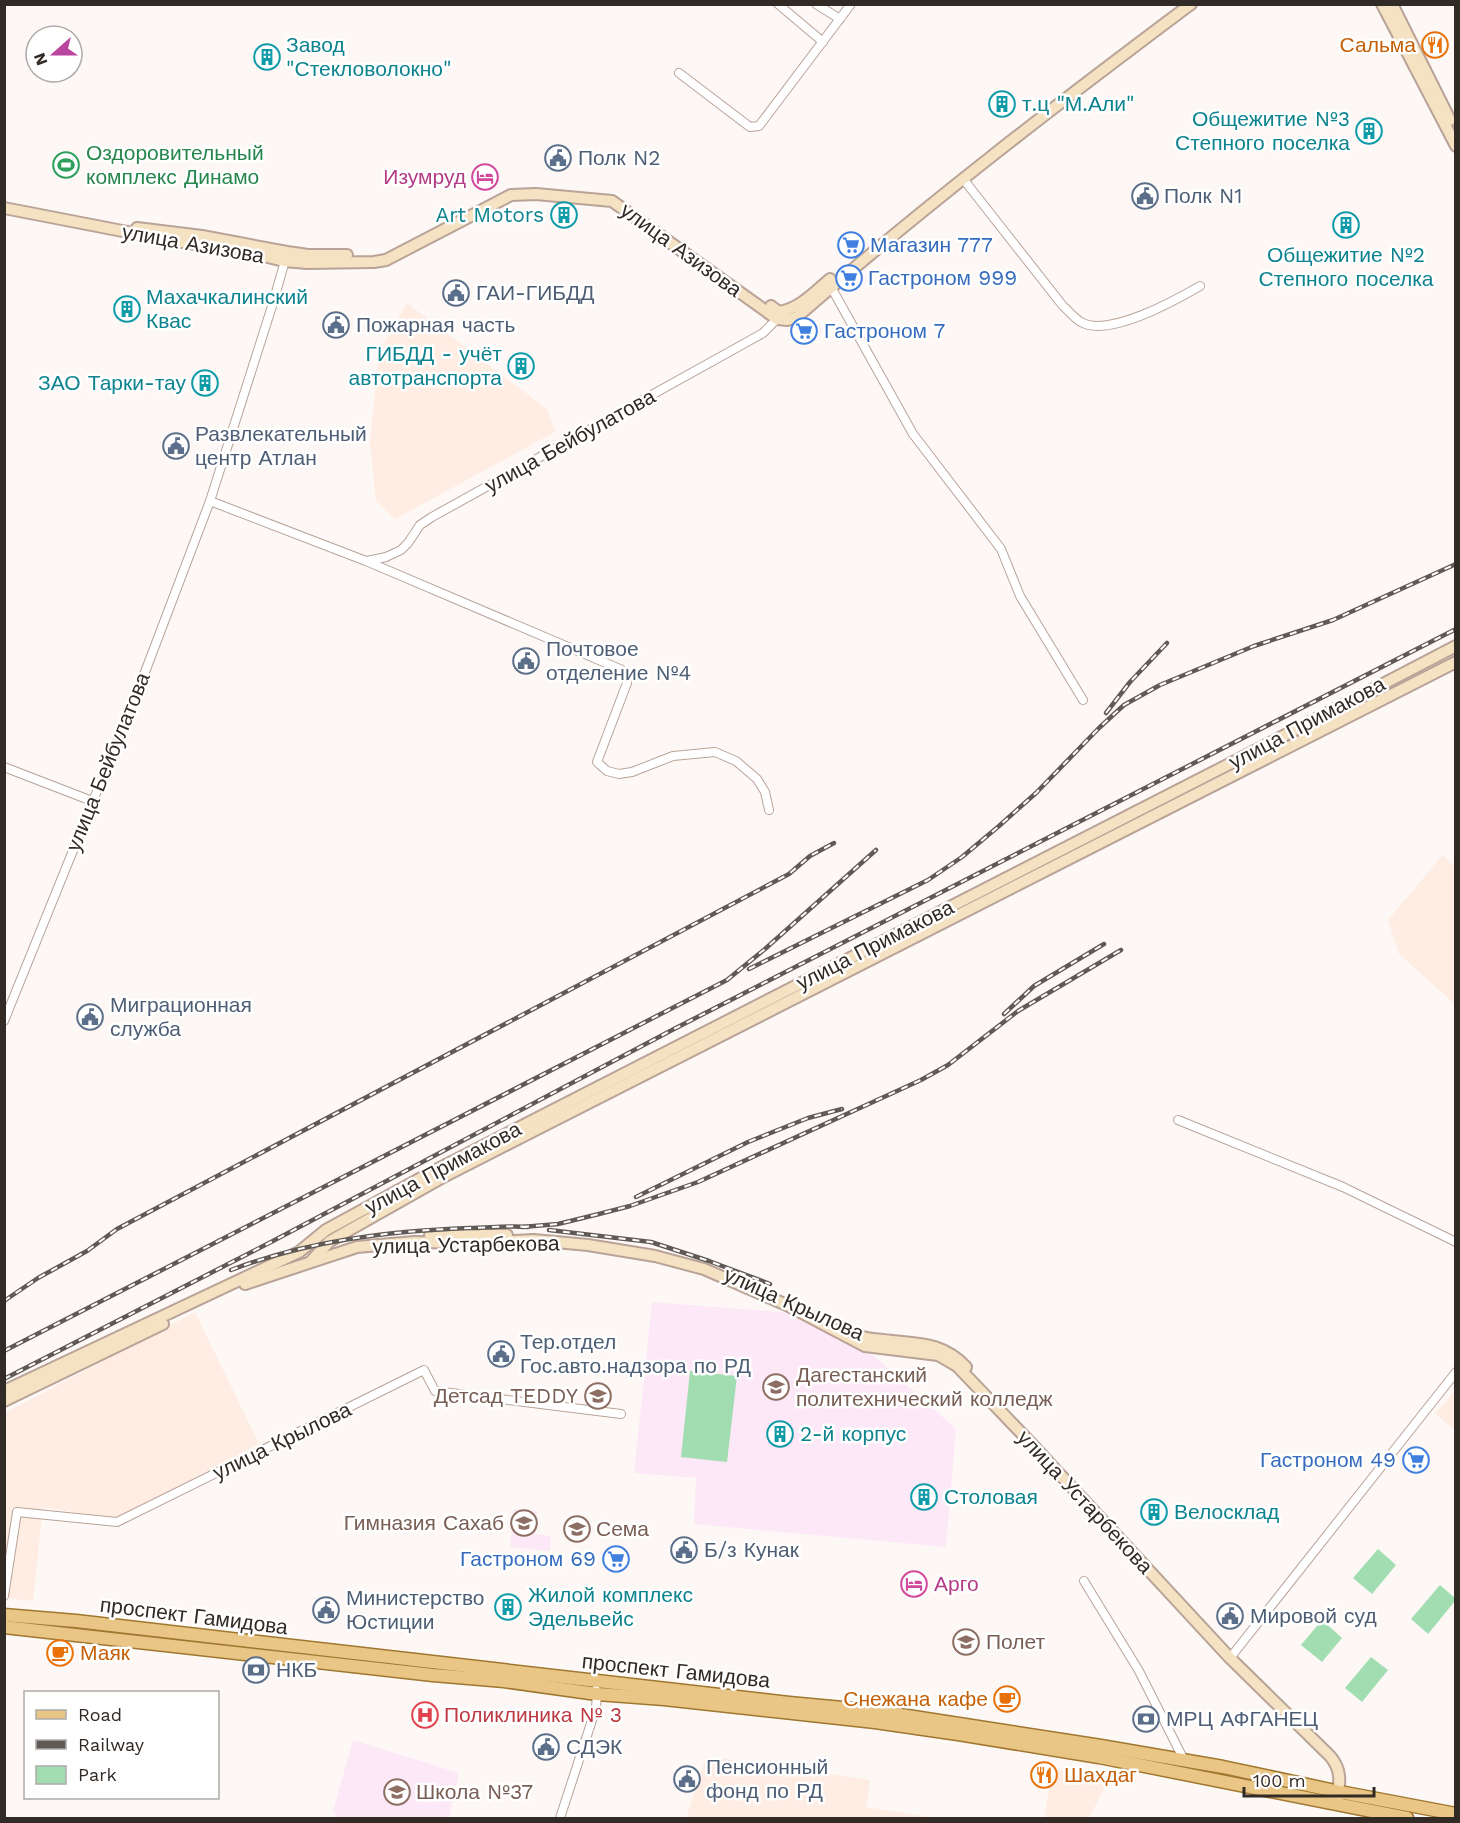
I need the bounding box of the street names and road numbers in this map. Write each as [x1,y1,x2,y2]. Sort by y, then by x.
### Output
street label: улица Азизова [616,197,747,302]
street label: улица Азизова [120,219,266,268]
street label: улица Бейбулатова [480,383,660,498]
street label: улица Бейбулатова [60,668,155,855]
street label: улица Примакова [1224,671,1389,774]
street label: улица Примакова [792,894,958,995]
street label: улица Примакова [360,1116,525,1219]
street label: улица Устарбекова [372,1230,560,1259]
street label: улица Крылова [720,1261,868,1346]
street label: улица Крылова [209,1396,355,1485]
street label: улица Устарбекова [1012,1425,1159,1579]
street label: проспект Гамидова [99,1592,290,1639]
street label: проспект Гамидова [581,1648,772,1693]

